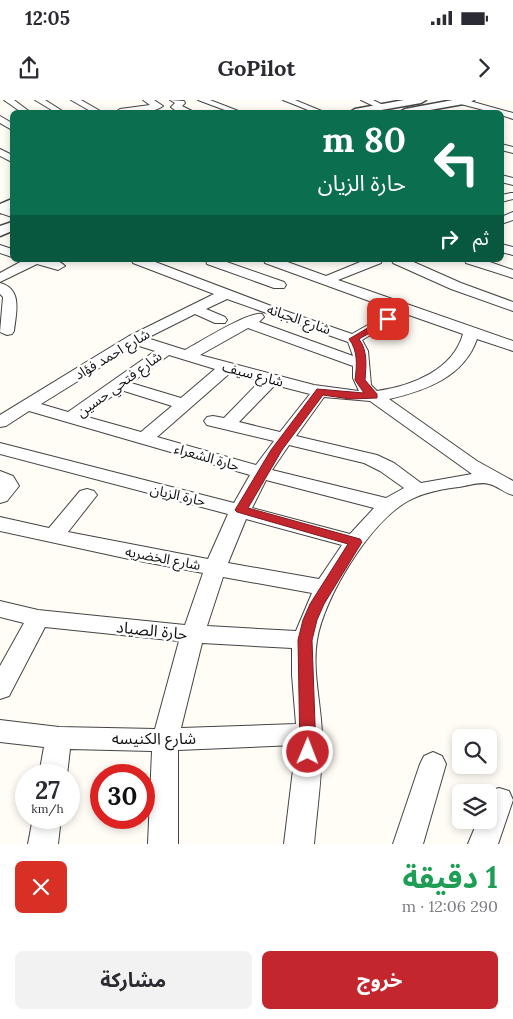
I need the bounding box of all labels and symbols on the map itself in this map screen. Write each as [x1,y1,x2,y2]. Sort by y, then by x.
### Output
pin [367,298,409,340]
street label: شارع الجبانه [264,300,333,340]
street label: شارع احمد فؤاد [71,324,154,385]
street label: شارع فتحي حسين [73,347,166,423]
street label: شارع سيف [220,357,286,393]
street label: حارة الشعراء [172,439,242,475]
street label: حارة الزيان [149,480,207,510]
street label: شارع الخضريه [123,542,202,576]
street label: حارة الصياد [115,616,189,644]
position arrow [281,725,333,777]
street label: شارع الكنيسه [112,728,196,751]
speed limit sign: 30 [90,764,155,829]

